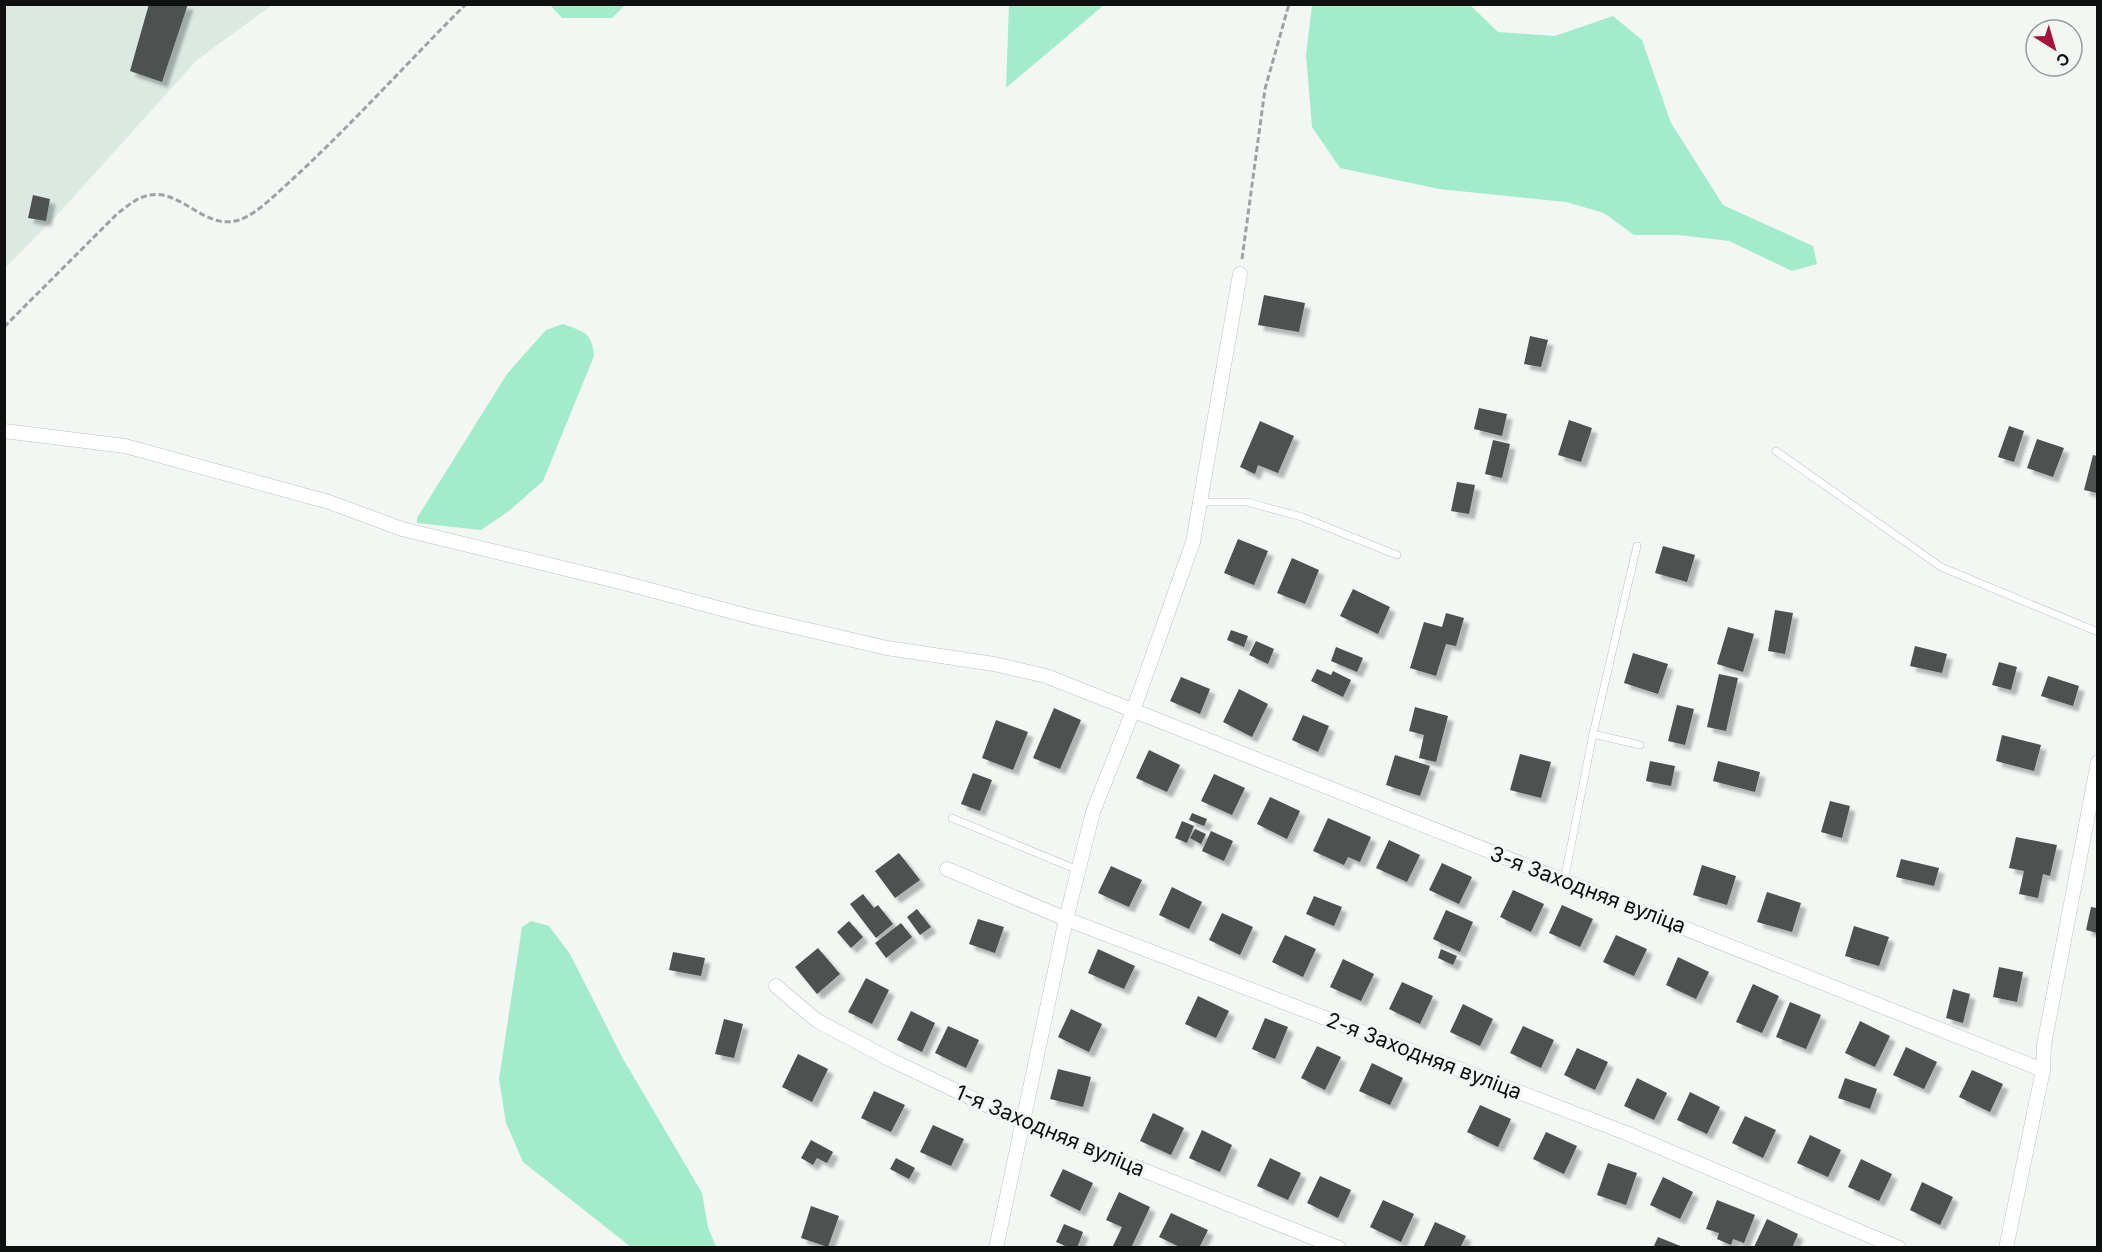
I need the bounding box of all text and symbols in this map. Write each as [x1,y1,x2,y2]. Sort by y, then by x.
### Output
north arrow [2024,18,2084,78]
text: С [2052,48,2074,72]
street label: 3-я Заходняя вуліца [1487,841,1690,938]
street label: 2-я Заходняя вуліца [1323,1007,1525,1104]
street label: 1-я Заходняя вуліца [952,1079,1149,1182]

